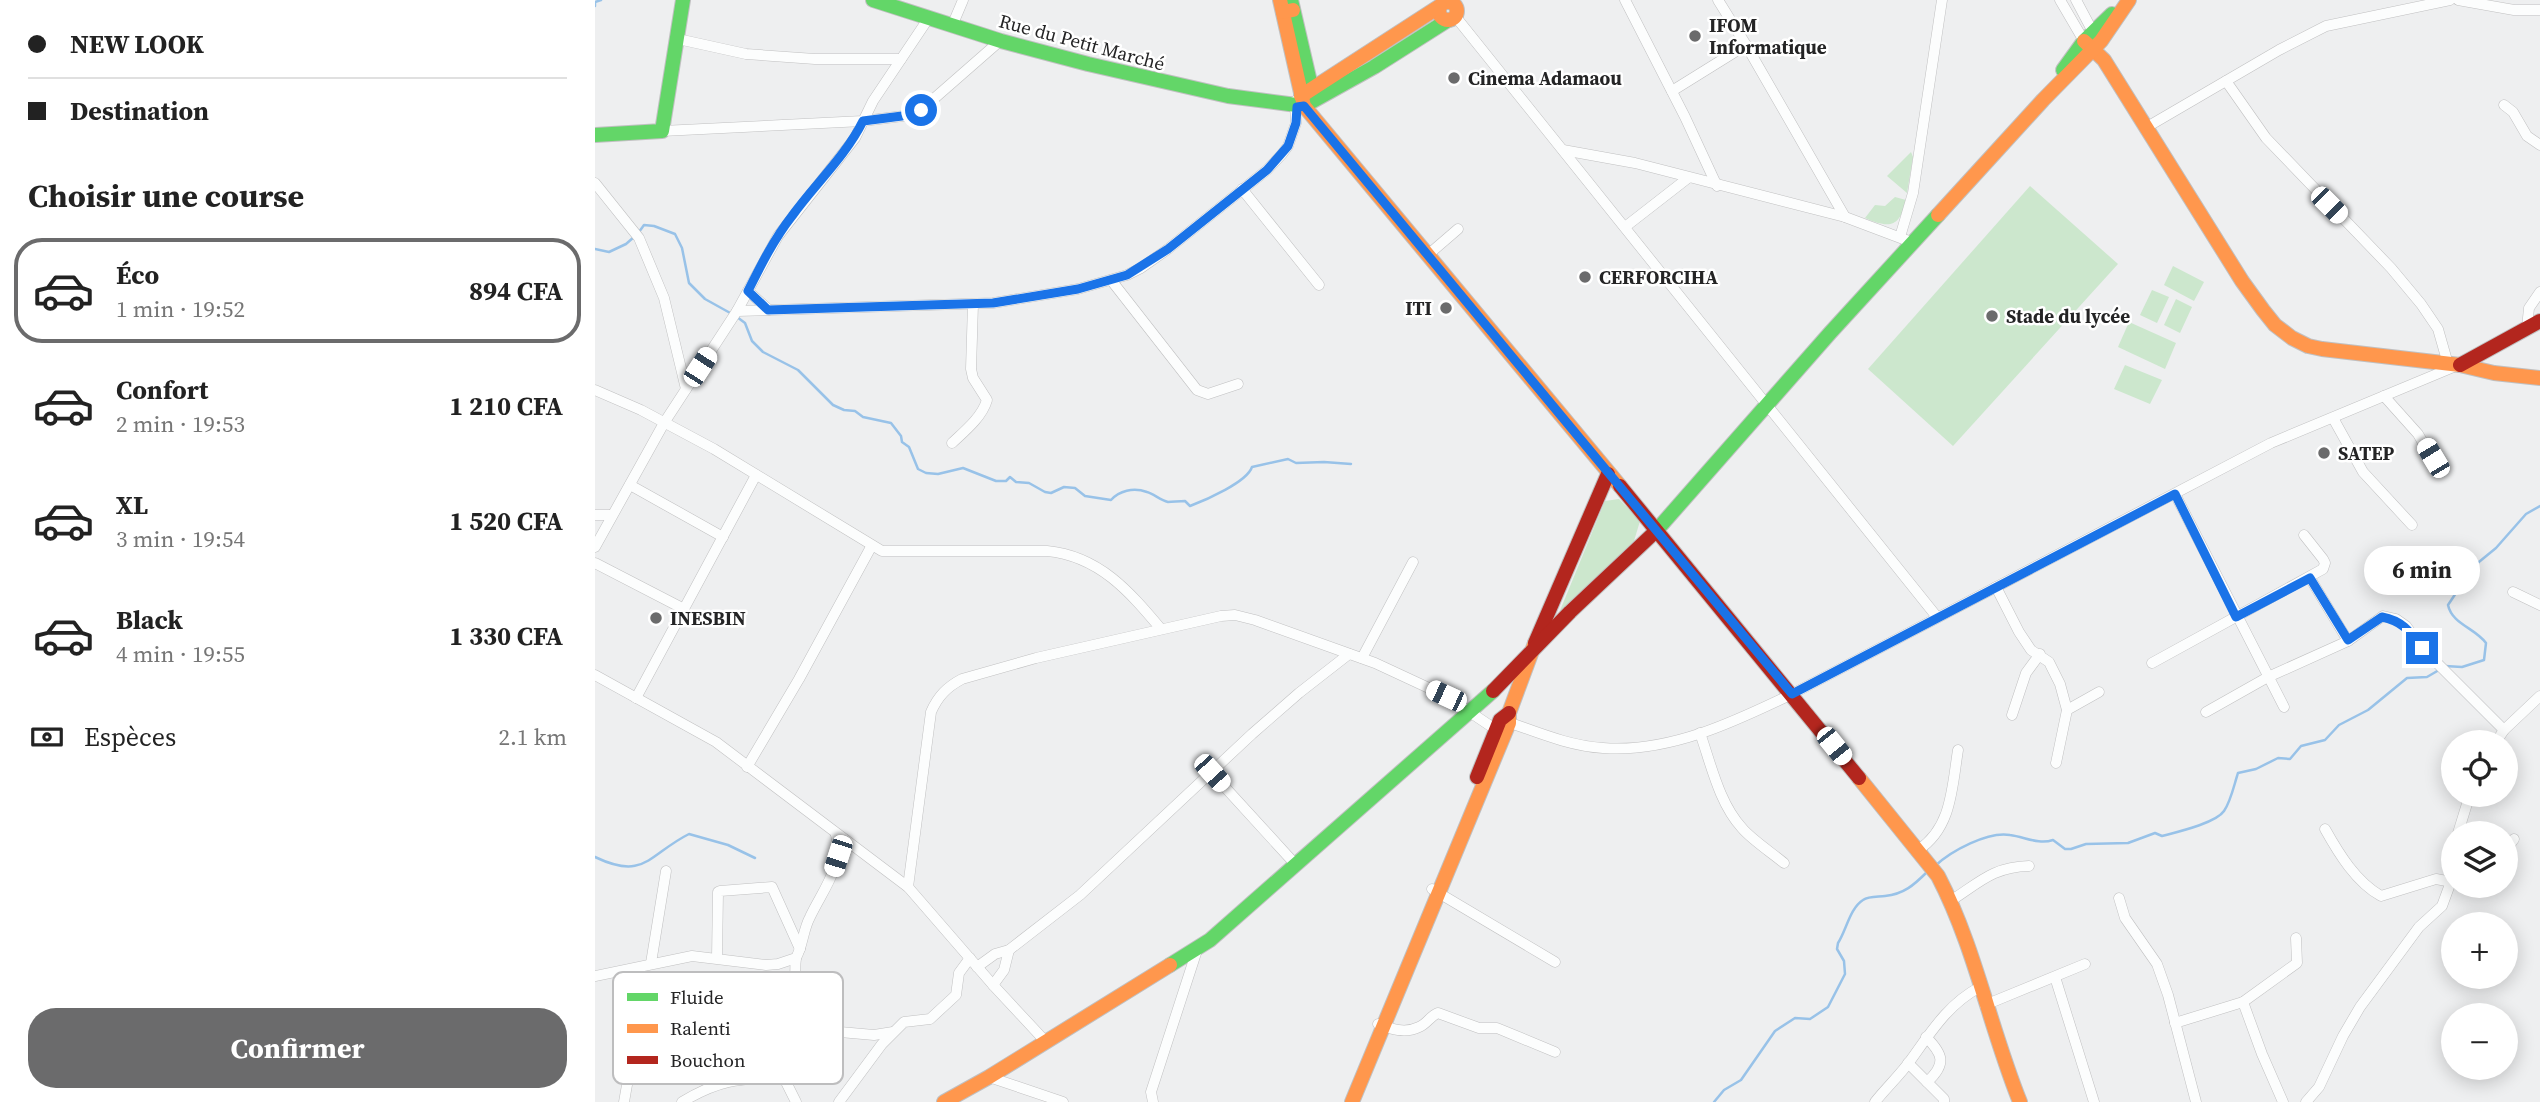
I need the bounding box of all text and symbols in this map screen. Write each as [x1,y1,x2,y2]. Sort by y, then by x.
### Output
street label: Rue du Petit Marché [996,7,1168,77]
place label: IFOM Informatique [1709,12,1827,60]
text: NEW LOOK [70,26,204,62]
marker: IFOM Informatique [1687,28,1703,44]
place label: Cinema Adamaou [1468,65,1622,91]
marker: Cinema Adamaou [1446,70,1462,86]
text: Destination [70,93,209,129]
route start [905,94,937,126]
text: Choisir une course [28,174,304,218]
car [2307,183,2352,227]
text: Éco [116,257,159,293]
icon: car [32,259,95,322]
place label: CERFORCIHA [1599,264,1718,290]
marker: CERFORCIHA [1577,269,1593,285]
text: 894 CFA [469,273,563,309]
text: 1 min · 19:52 [116,293,245,325]
place label: ITI [1405,295,1432,321]
marker: ITI [1438,300,1454,316]
place label: Stade du lycée [2006,303,2130,329]
marker: Stade du lycée [1984,308,2000,324]
car [680,344,721,390]
text: Confort [116,372,208,408]
icon: car [32,374,95,437]
text: 1 210 CFA [449,388,563,424]
text: 2 min · 19:53 [116,408,245,440]
car [2414,435,2453,481]
place label: SATEP [2338,440,2395,466]
marker: SATEP [2316,445,2332,461]
text: XL [116,487,148,523]
icon: car [32,489,95,552]
text: 1 520 CFA [449,503,563,539]
text: 3 min · 19:54 [116,523,245,555]
callout: 6 min [2364,546,2480,596]
text: 6 min [2392,554,2452,586]
text: Black [116,602,183,638]
icon: car [32,604,95,667]
place label: INESBIN [670,605,746,631]
marker: INESBIN [648,610,664,626]
text: 1 330 CFA [449,618,563,654]
route end [2406,632,2438,664]
text: 4 min · 19:55 [116,638,245,670]
car [1423,678,1470,714]
icon: cash [28,718,66,756]
text: Espèces [84,719,176,755]
text: 2.1 km [498,721,567,753]
car [1813,723,1856,769]
map controls [2441,730,2518,1080]
button: locate [2441,730,2518,807]
car [1191,750,1234,796]
button: layers [2441,821,2518,898]
car [822,833,855,879]
button: + [2441,912,2518,989]
legend [613,972,843,1084]
text: Fluide [670,984,724,1010]
button: − [2441,1003,2518,1080]
button: Confirmer [28,1008,567,1088]
text: Ralenti [670,1015,731,1041]
text: Bouchon [670,1047,746,1073]

